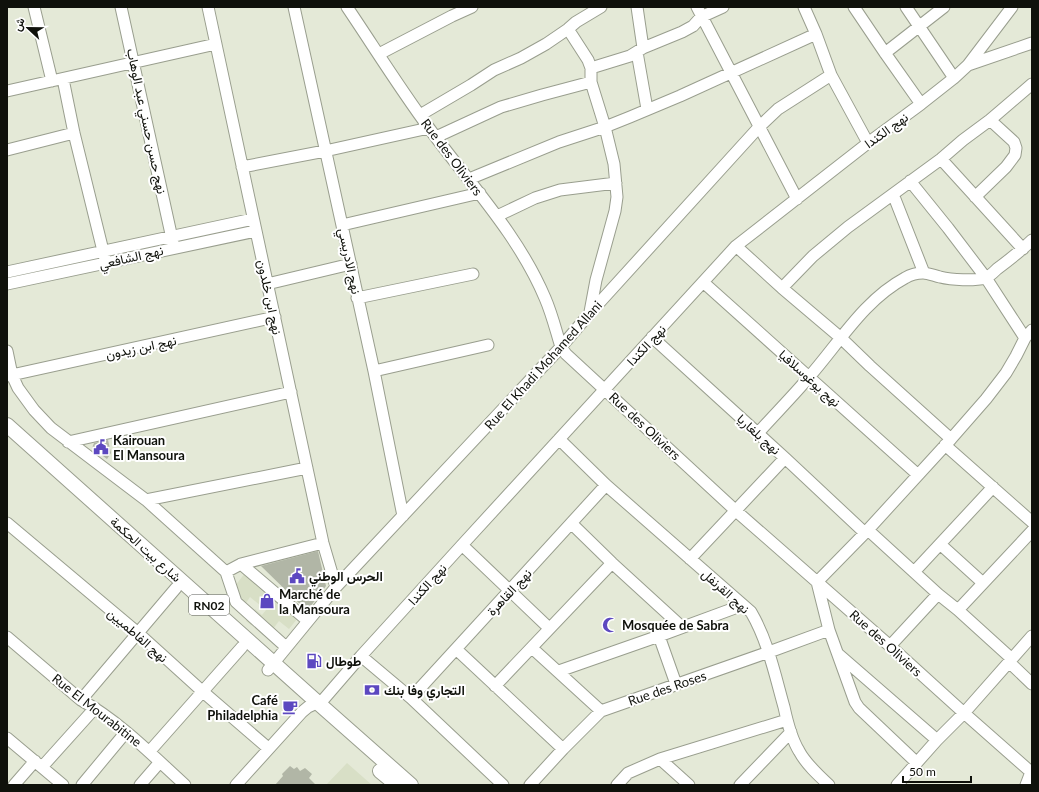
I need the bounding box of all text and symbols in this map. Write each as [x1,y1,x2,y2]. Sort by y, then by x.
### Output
north arrow [8,8,48,48]
text: ش [10,16,28,33]
street label: نهج حسن حسني عبد الوهاب [121,47,170,196]
street label: نهج الكندا [861,109,912,153]
street label: Rue des Oliviers [418,115,486,199]
street label: نهج الادريسي [332,227,365,296]
street label: نهج الشافعي [97,242,166,275]
street label: نهج ابن خلدون [252,258,286,337]
street label: Rue El Khadi Mohamed Allani [481,297,605,433]
street label: نهج الكندا [623,321,671,370]
street label: نهج ابن زيدون [104,332,179,364]
street label: نهج يوغوسلافيا [774,346,844,412]
street label: Rue des Oliviers [606,389,684,463]
street label: نهج بلغاريا [733,410,784,459]
place label: Kairouan El Mansoura [113,432,185,463]
public building icon: Kairouan El Mansoura [92,438,110,456]
street label: شارع بيت الحكمة [106,513,185,587]
street label: نهج الكندا [404,560,451,609]
street label: نهج القاهرة [483,565,536,620]
street label: نهج القرنفل [697,565,753,618]
public building icon: الحرس الوطني [288,567,306,585]
place label: الحرس الوطني [309,568,383,587]
place label: Marché de la Mansoura [279,586,350,617]
shop icon: Marché de la Mansoura [258,592,276,610]
road number: RN02 [189,595,229,615]
street label: نهج الفاطميين [103,604,172,667]
street label: Rue des Oliviers [846,606,926,680]
mosque icon: Mosquée de Sabra [601,616,619,634]
place label: Mosquée de Sabra [622,617,729,633]
fuel station icon: طوطال [305,652,323,670]
place label: طوطال [326,653,362,670]
street label: Rue des Roses [626,667,709,709]
street label: Rue El Mourabitine [49,670,145,750]
bank icon: التجاري وفا بنك [363,681,381,699]
place label: التجاري وفا بنك [384,682,465,701]
place label: Café Philadelphia [207,692,278,723]
cafe icon: Café Philadelphia [281,698,299,716]
scale bar [903,758,971,784]
text: 50 m [909,764,936,779]

